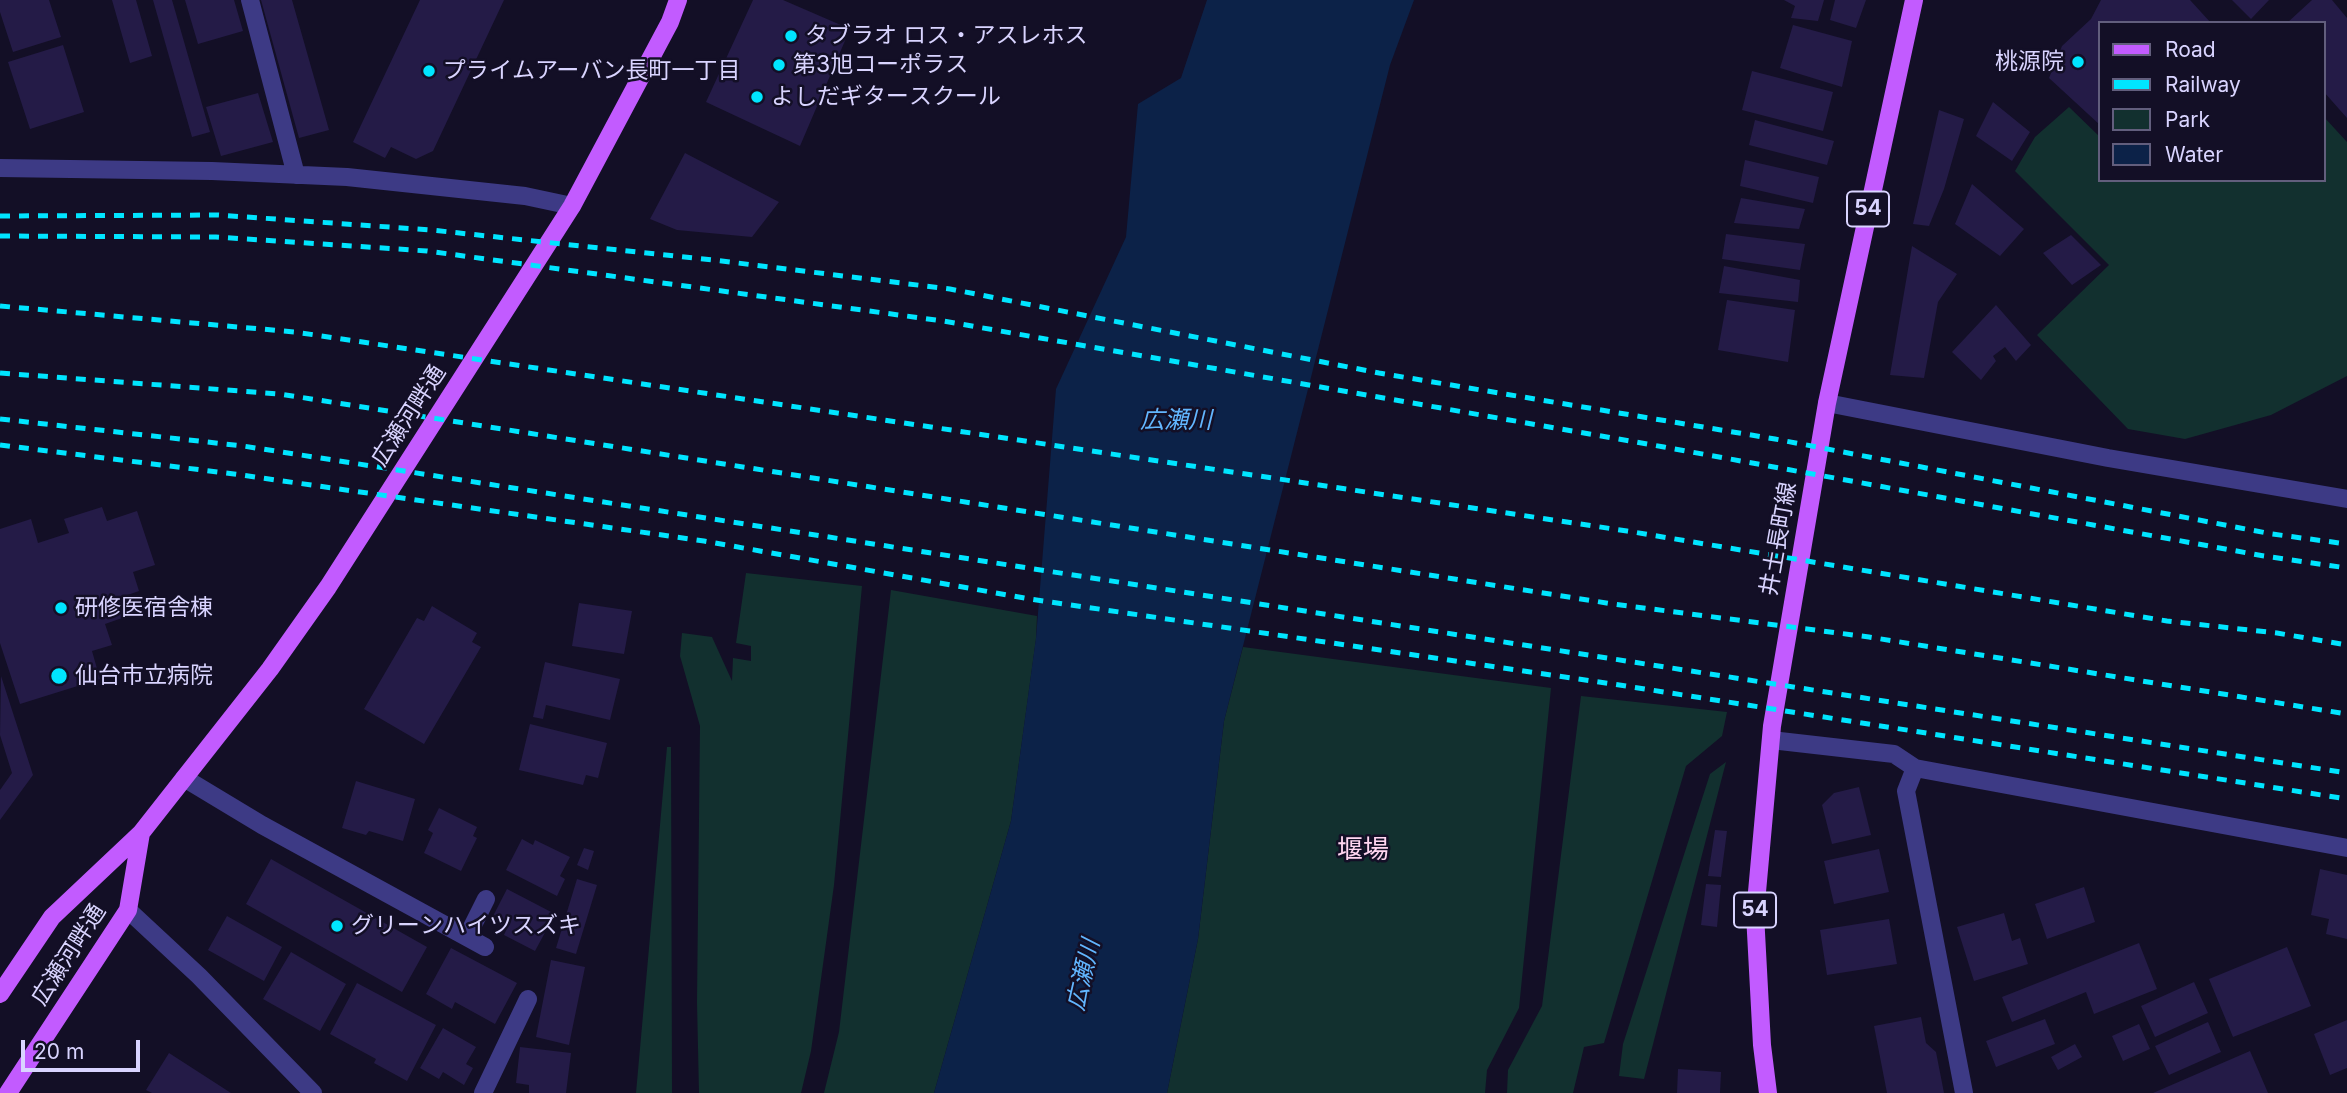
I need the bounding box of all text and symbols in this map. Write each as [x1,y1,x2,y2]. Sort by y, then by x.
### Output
legend [2098,21,2326,182]
place label: タブラオ ロス・アスレホス [805,22,1087,50]
marker: タブラオ ロス・アスレホス [783,28,799,44]
text: Road [2165,37,2216,62]
place label: 桃源院 [1995,48,2064,76]
place label: 第3旭コーポラス [793,51,968,79]
marker: 桃源院 [2070,54,2086,70]
place label: プライムアーバン長町一丁目 [443,57,741,85]
marker: 第3旭コーポラス [771,57,787,73]
marker: プライムアーバン長町一丁目 [421,63,437,79]
text: Railway [2165,72,2241,97]
place label: よしだギタースクール [771,83,1001,111]
marker: よしだギタースクール [749,89,765,105]
text: Park [2165,107,2210,132]
text: Water [2165,142,2223,167]
road number: 54 [1847,192,1889,227]
street label: 広瀬河畔通 [366,360,452,472]
water label: 広瀬川 [1140,407,1212,435]
street label: 井土長町線 [1755,480,1803,598]
place label: 研修医宿舎棟 [75,594,213,622]
marker: 研修医宿舎棟 [53,600,69,616]
place label: 仙台市立病院 [75,662,213,690]
marker: 仙台市立病院 [49,666,69,686]
district label: 堰場 [1337,834,1389,866]
road number: 54 [1734,892,1776,928]
street label: 広瀬河畔通 [26,899,112,1011]
place label: グリーンハイツスズキ [351,912,581,940]
marker: グリーンハイツスズキ [329,918,345,934]
water label: 広瀬川 [1062,937,1106,1013]
scale bar [24,1026,144,1070]
text: 20 m [34,1039,84,1064]

